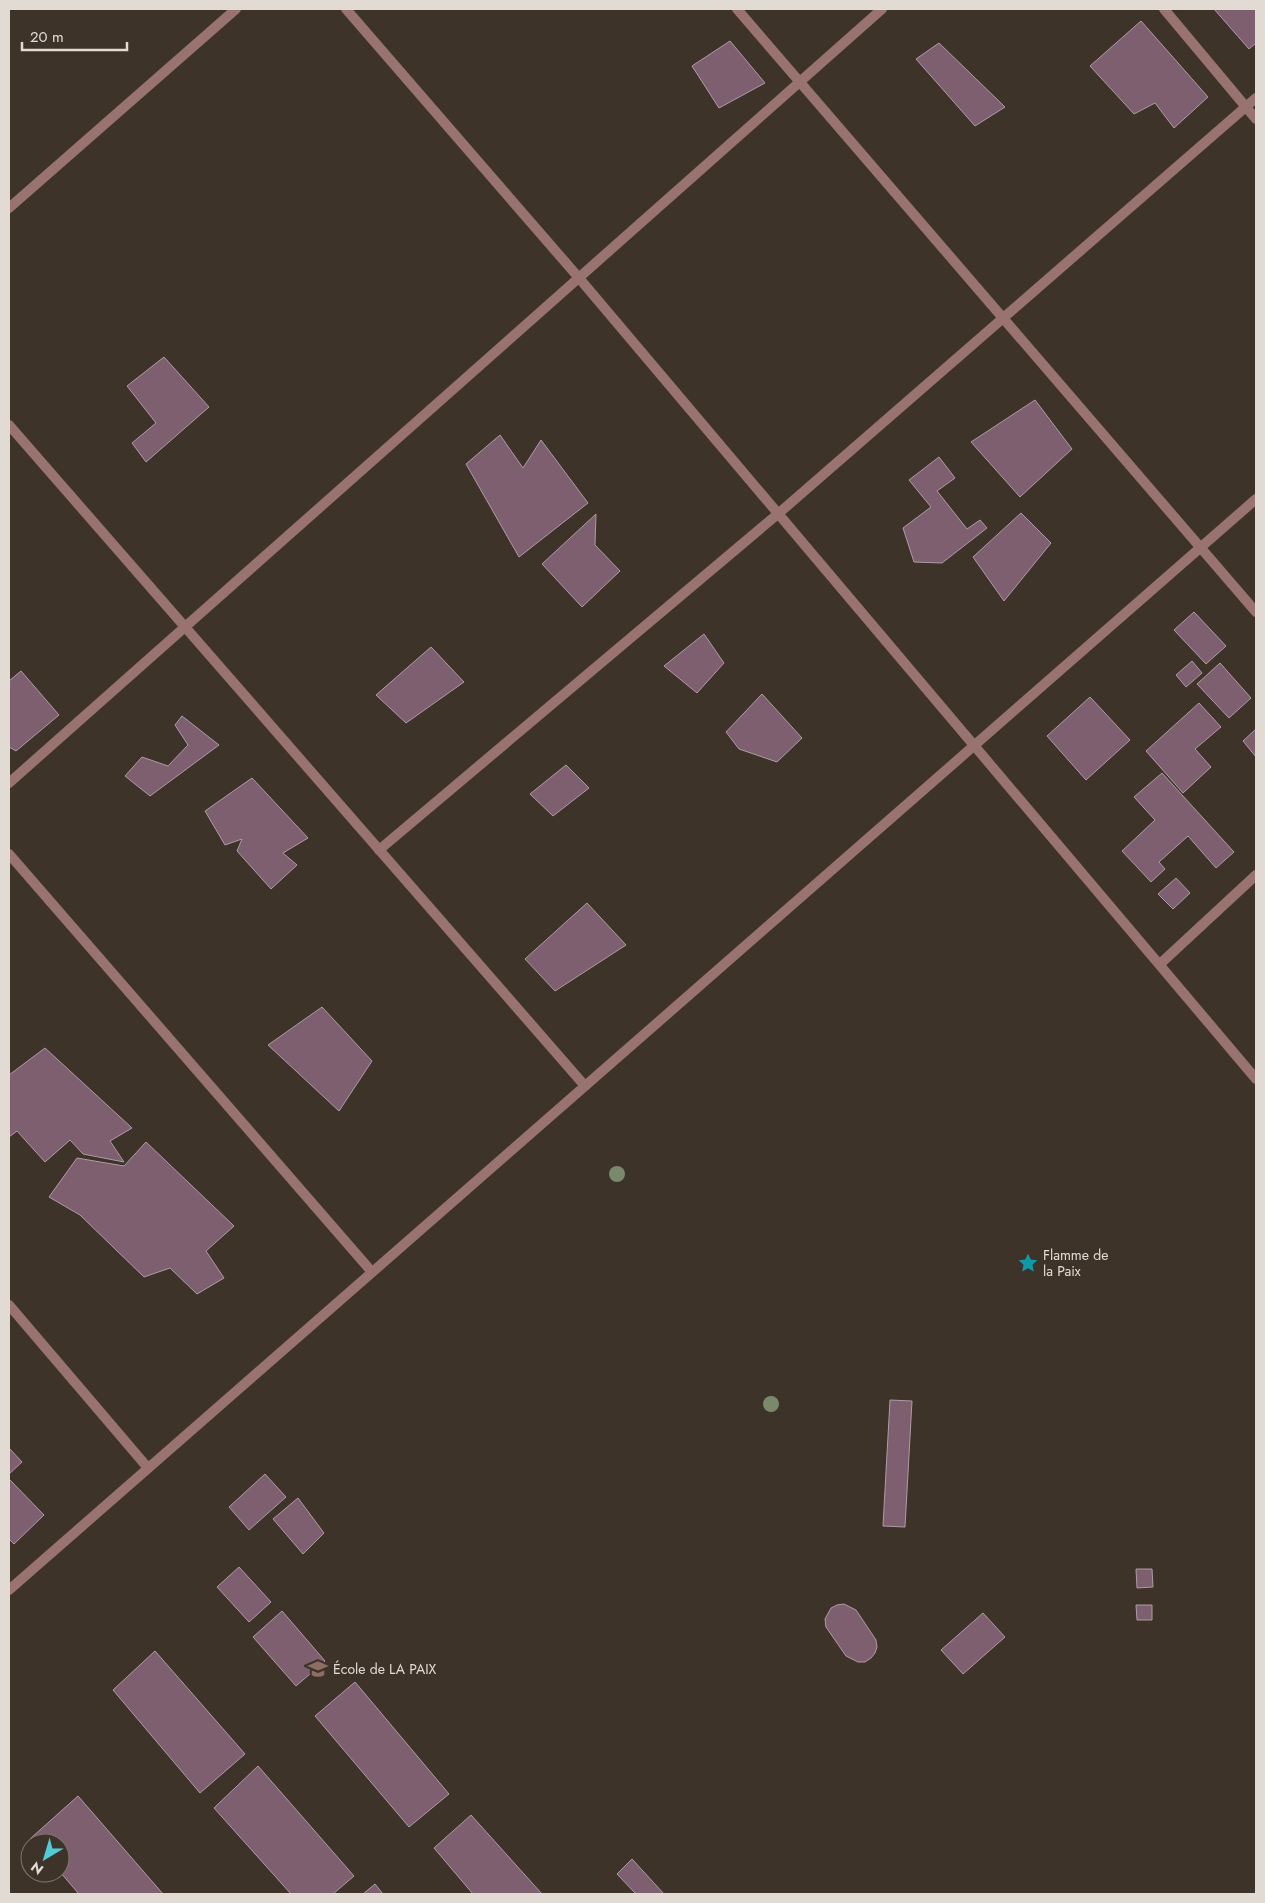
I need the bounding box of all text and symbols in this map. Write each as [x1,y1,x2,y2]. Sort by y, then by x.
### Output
scale bar [22,20,128,52]
text: 20 m [30,26,64,48]
place label: Flamme de la Paix [1043,1245,1108,1281]
place icon: Flamme de la Paix [1017,1252,1039,1274]
school or university icon: École de LA PAIX [307,1658,329,1680]
place label: École de LA PAIX [333,1659,437,1679]
north arrow [20,1833,70,1883]
text: N [26,1857,48,1880]

